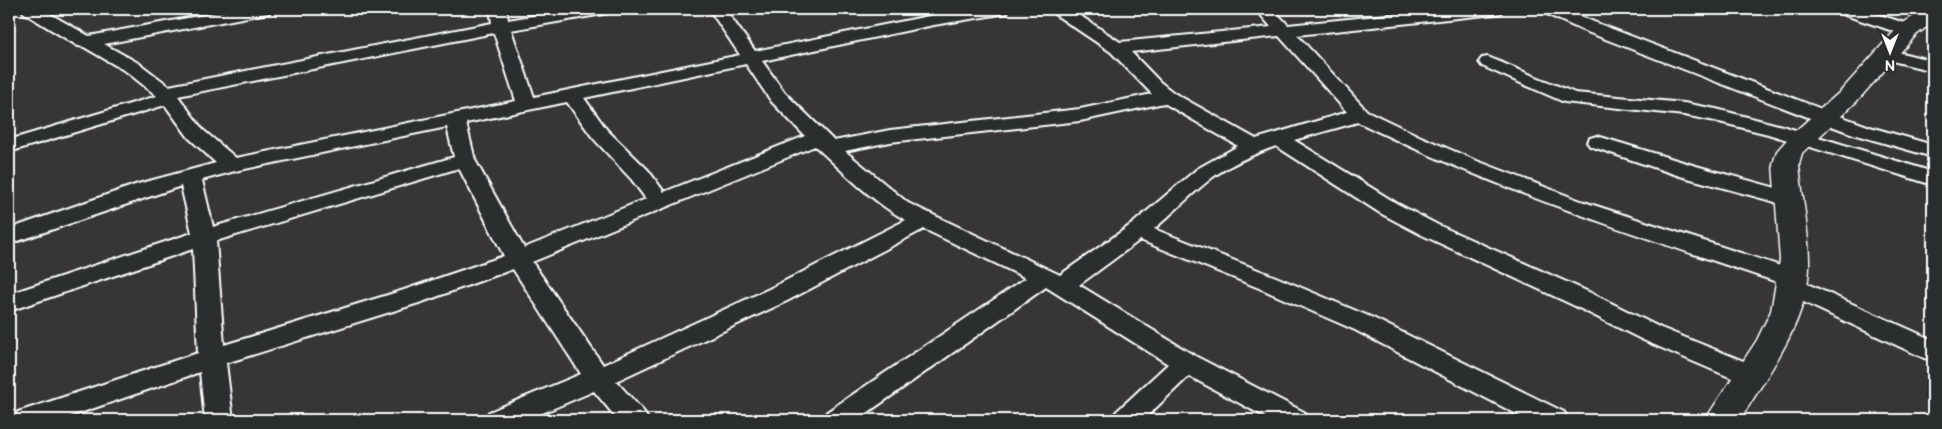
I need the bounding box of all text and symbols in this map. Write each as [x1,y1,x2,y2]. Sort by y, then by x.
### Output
north arrow [1864,28,1914,78]
text: N [1885,56,1895,73]

